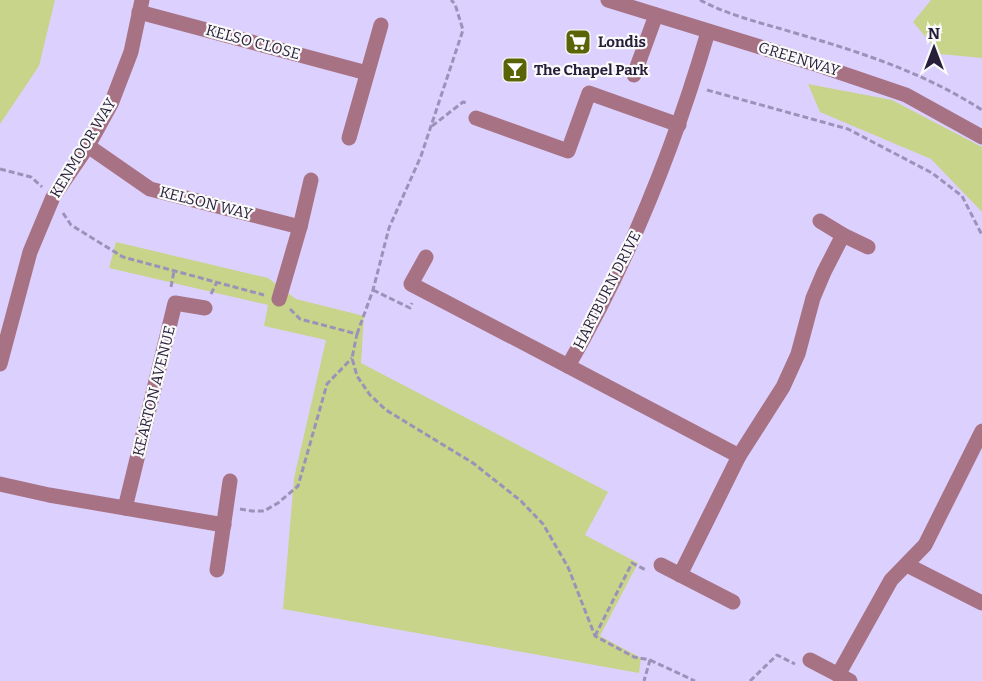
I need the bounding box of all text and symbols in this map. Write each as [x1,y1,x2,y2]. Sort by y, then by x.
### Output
north arrow [904,18,964,78]
street label: KELSO CLOSE [204,21,302,63]
text: N [928,24,940,43]
supermarket icon: Londis [563,27,593,57]
place label: Londis [598,33,646,51]
street label: GREENWAY [756,38,842,80]
bar icon: The Chapel Park [500,55,530,85]
place label: The Chapel Park [534,61,648,79]
street label: KENMOOR WAY [46,95,120,201]
street label: KELSON WAY [158,183,255,223]
street label: HARTBURN DRIVE [569,228,645,352]
street label: KEARTON AVENUE [129,324,179,458]

